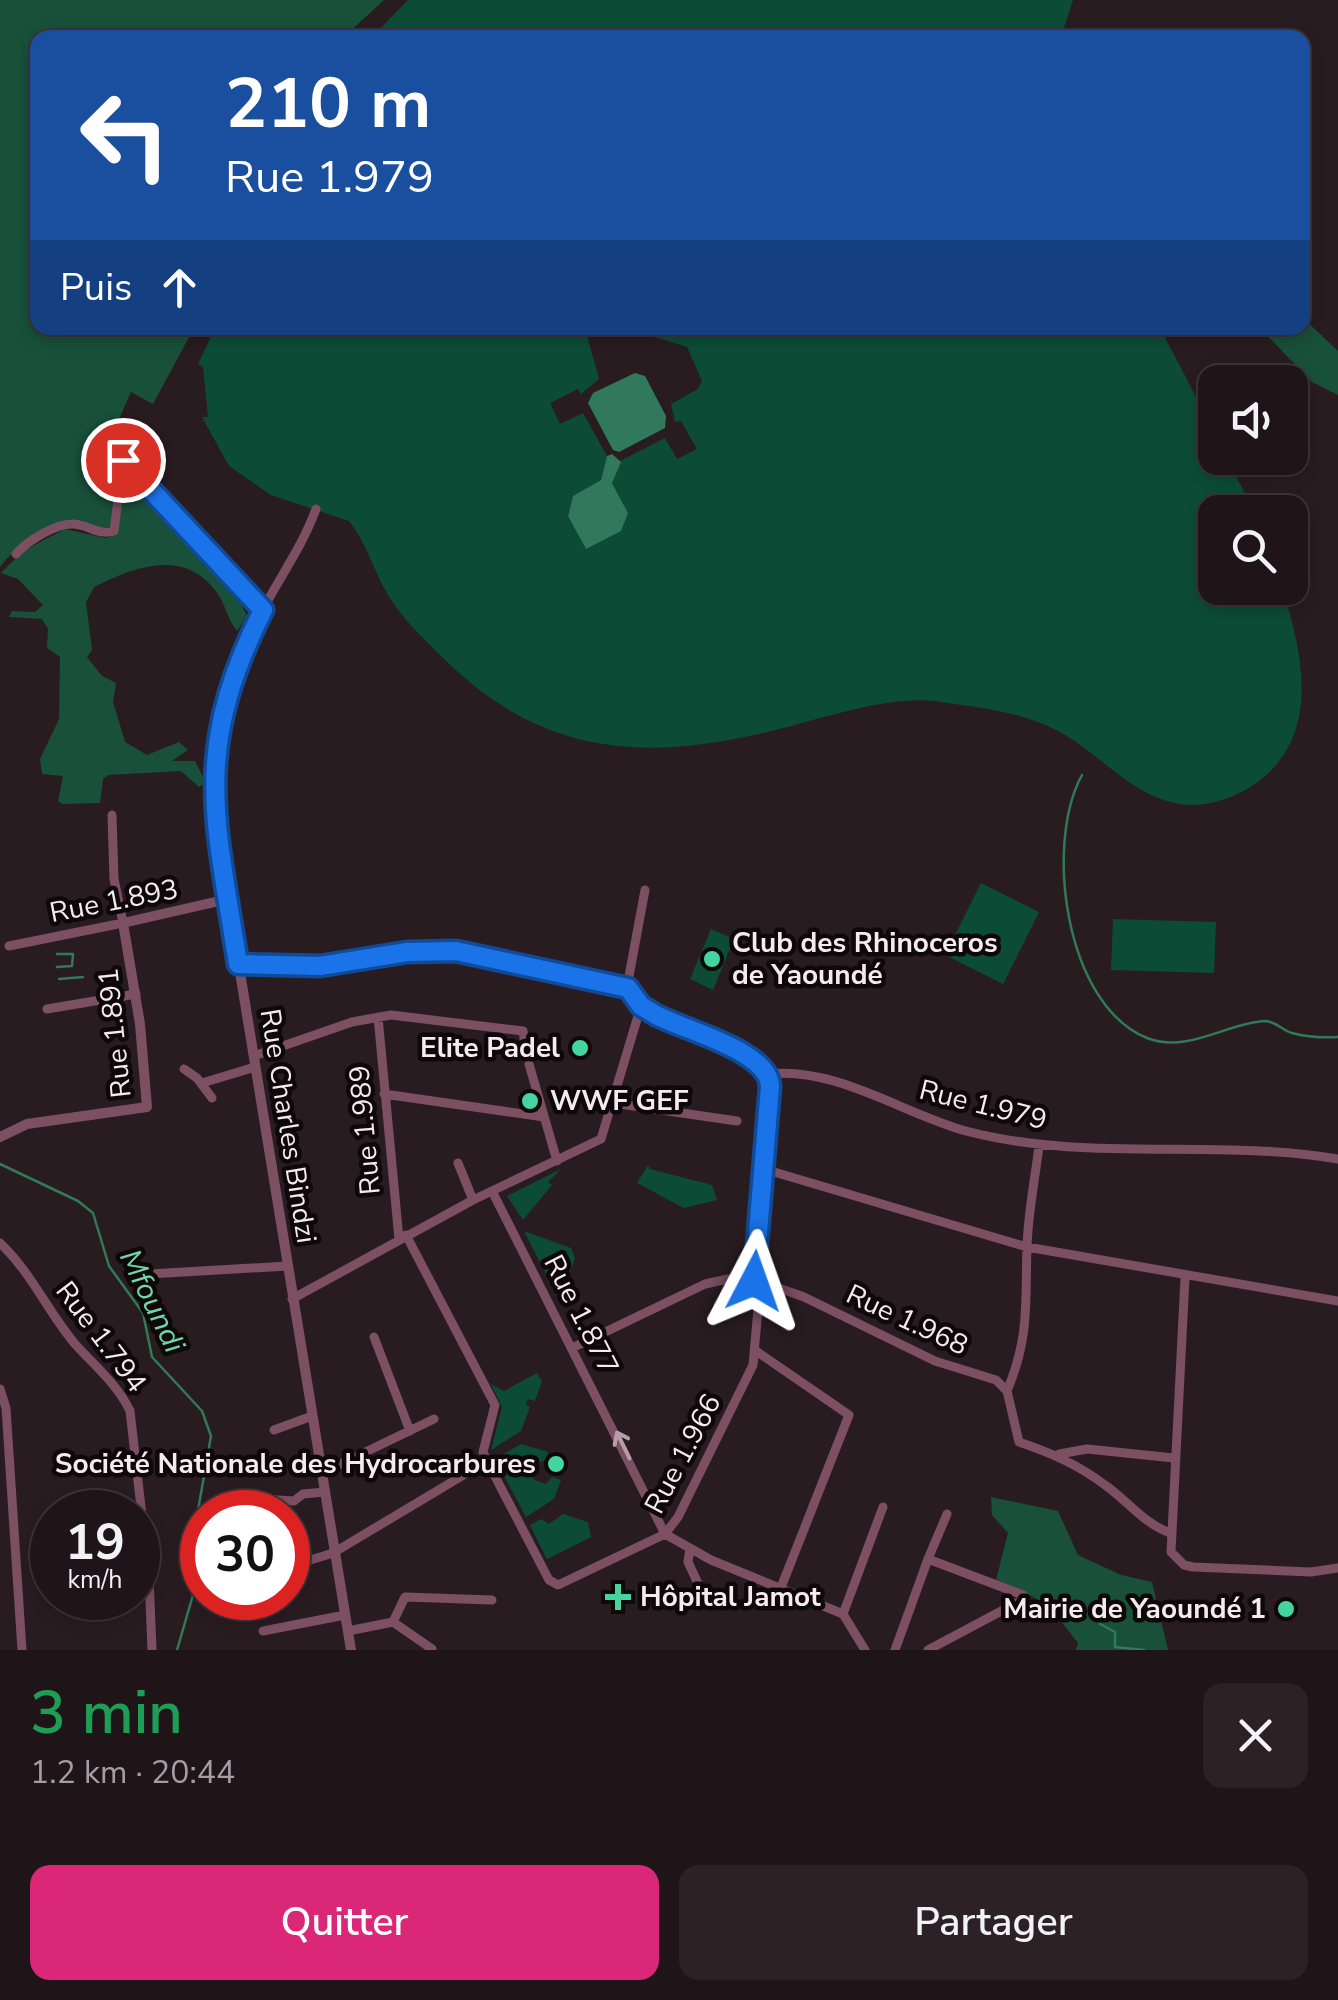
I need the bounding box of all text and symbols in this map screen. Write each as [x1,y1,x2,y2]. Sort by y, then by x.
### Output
text: 210 m [225,56,431,152]
icon: left [60,70,190,200]
text: Rue 1.979 [225,147,434,208]
icon: ahead [152,260,207,315]
text: Puis [60,262,132,313]
map controls [1198,365,1308,605]
button: sound [1198,365,1308,475]
pin [81,418,166,503]
icon: arrive [96,433,151,488]
button: search [1198,495,1308,605]
street label: Rue 1.893 [47,870,181,932]
place label: Club des Rhinoceros de Yaoundé [732,924,998,994]
marker: Club des Rhinoceros de Yaoundé [701,948,723,970]
street label: Rue 1.891 [89,966,141,1100]
street label: Rue Charles Bindzi [251,1006,325,1246]
place label: Elite Padel [420,1029,560,1067]
marker: Elite Padel [569,1037,591,1059]
street label: Rue 1.989 [340,1064,390,1196]
street label: Rue 1.979 [915,1071,1051,1139]
place label: WWF GEF [550,1082,689,1120]
marker: WWF GEF [519,1090,541,1112]
position arrow [702,1229,806,1333]
water label: Mfoundi [109,1242,195,1360]
street label: Rue 1.877 [535,1248,627,1382]
street label: Rue 1.794 [47,1274,155,1400]
street label: Rue 1.968 [840,1275,974,1365]
street label: Rue 1.966 [636,1388,730,1520]
one-way arrow [613,1431,632,1461]
place label: Société Nationale des Hydrocarbures [55,1445,536,1483]
marker: Société Nationale des Hydrocarbures [545,1453,567,1475]
speed limit sign: 30 [180,1490,310,1620]
text: 19 [65,1508,125,1577]
text: km/h [67,1563,123,1597]
place label: Hôpital Jamot [640,1578,821,1616]
marker: Hôpital Jamot [605,1584,631,1610]
place label: Mairie de Yaoundé 1 [1003,1590,1266,1628]
marker: Mairie de Yaoundé 1 [1275,1598,1297,1620]
text: 3 min [30,1672,183,1754]
button: close [1203,1683,1308,1788]
text: 1.2 km · 20:44 [30,1751,235,1794]
button: Quitter [30,1865,659,1980]
button: Partager [679,1865,1308,1980]

